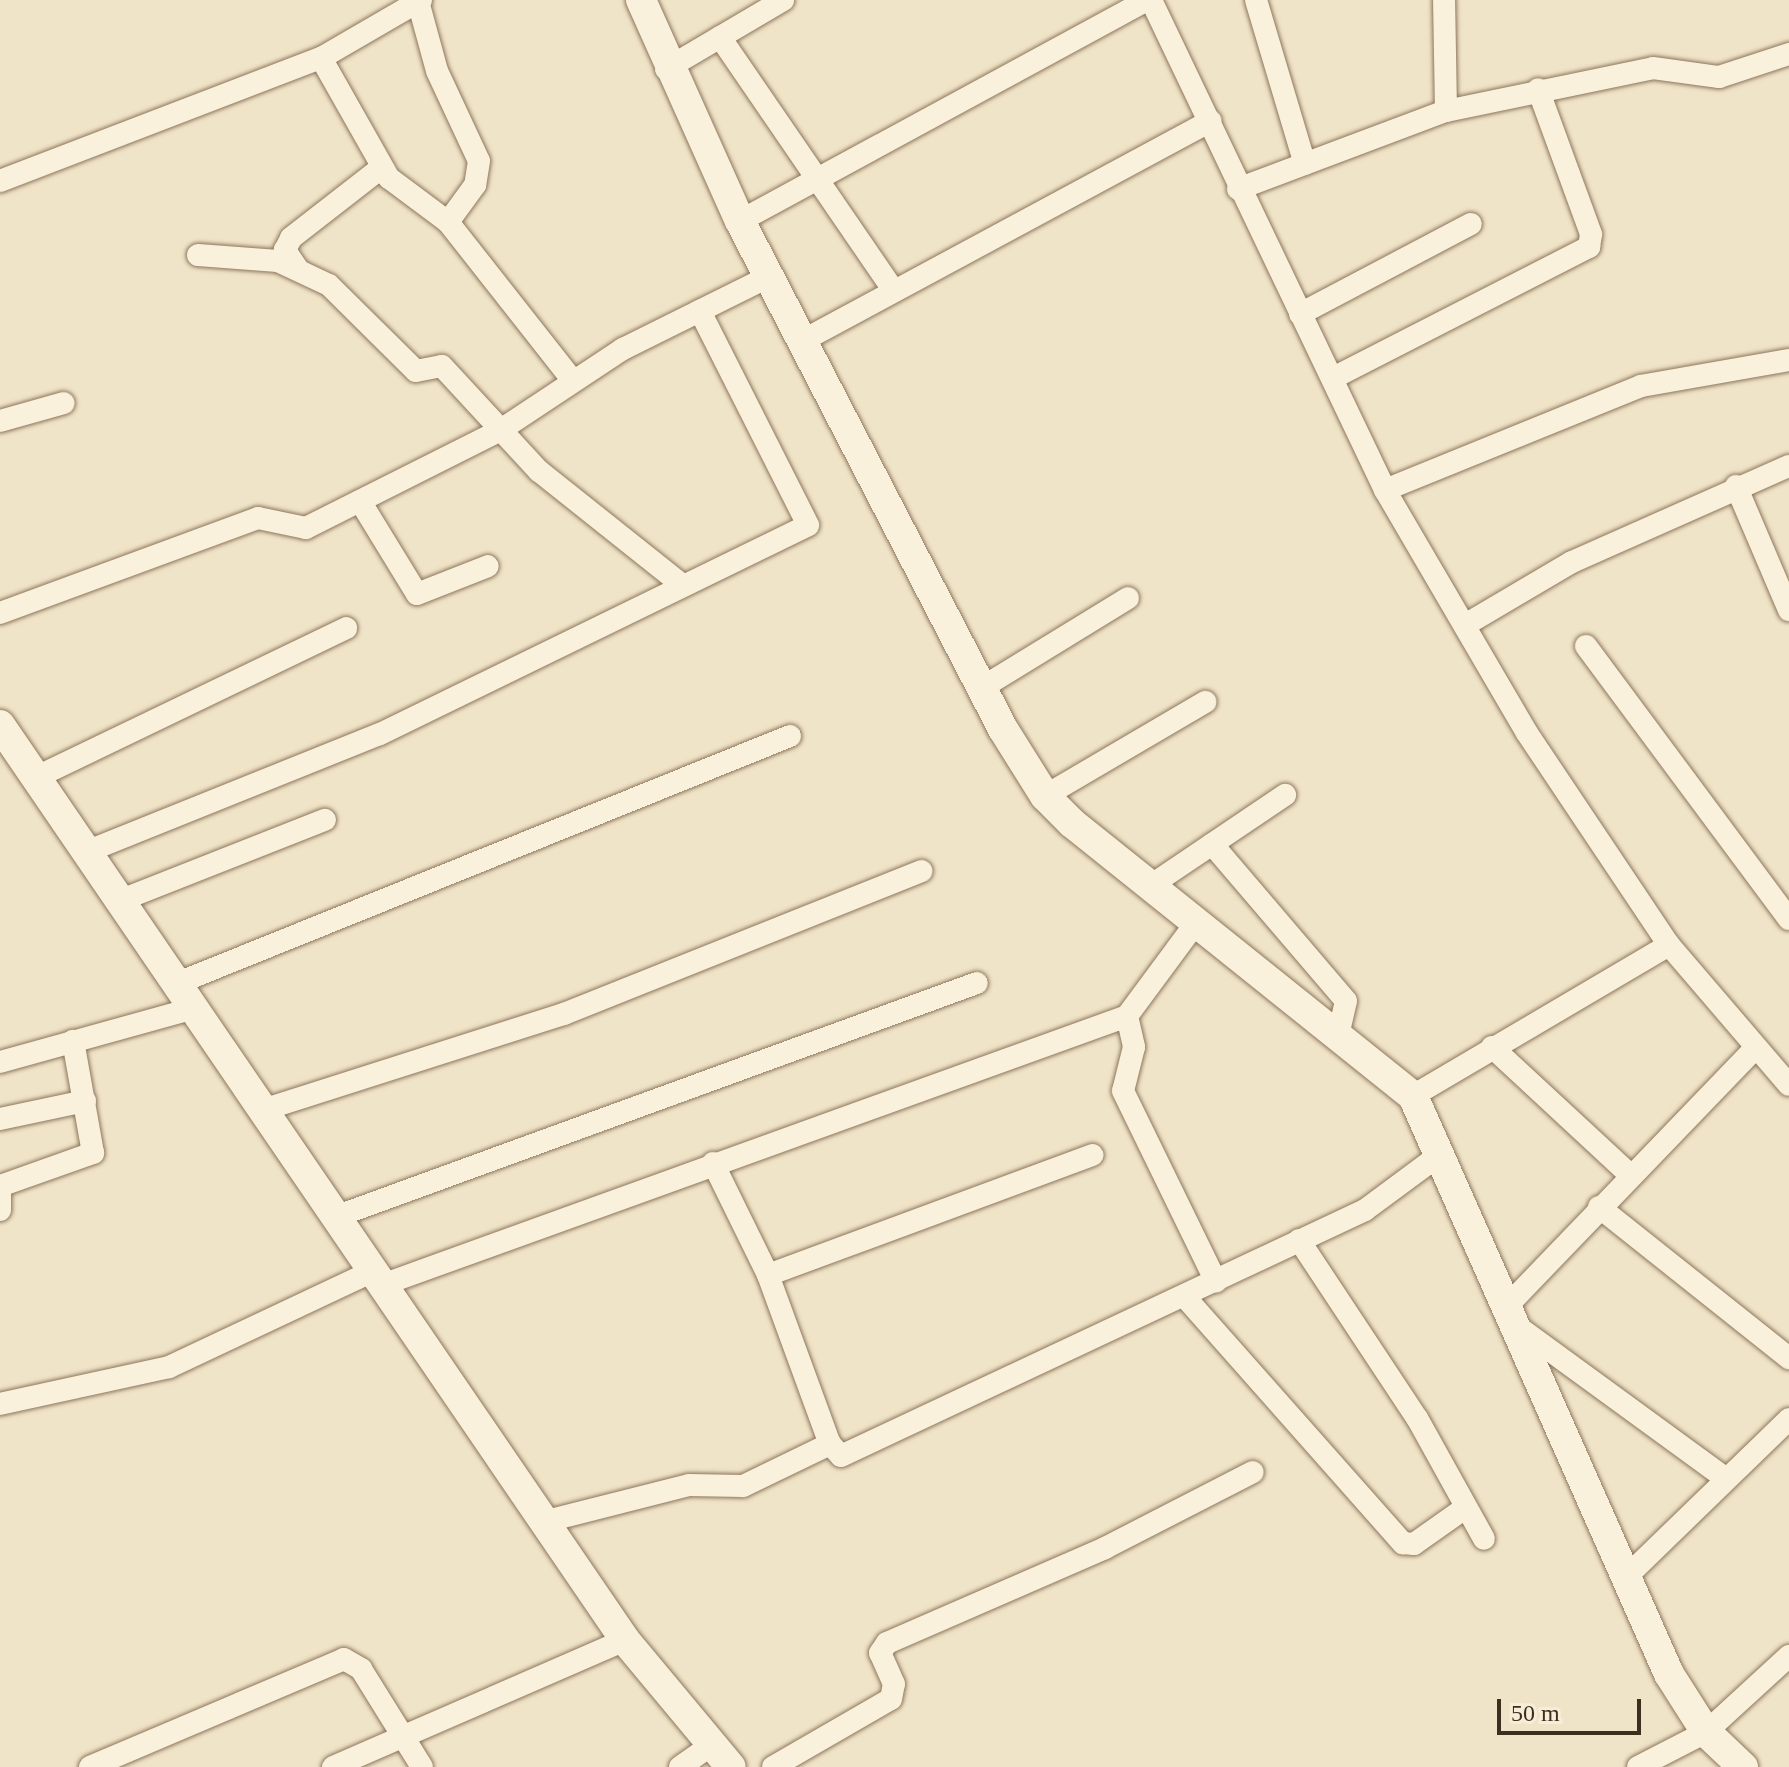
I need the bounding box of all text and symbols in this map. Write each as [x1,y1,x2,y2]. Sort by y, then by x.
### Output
scale bar [1501,1683,1645,1733]
text: 50 m [1511,1700,1560,1726]

